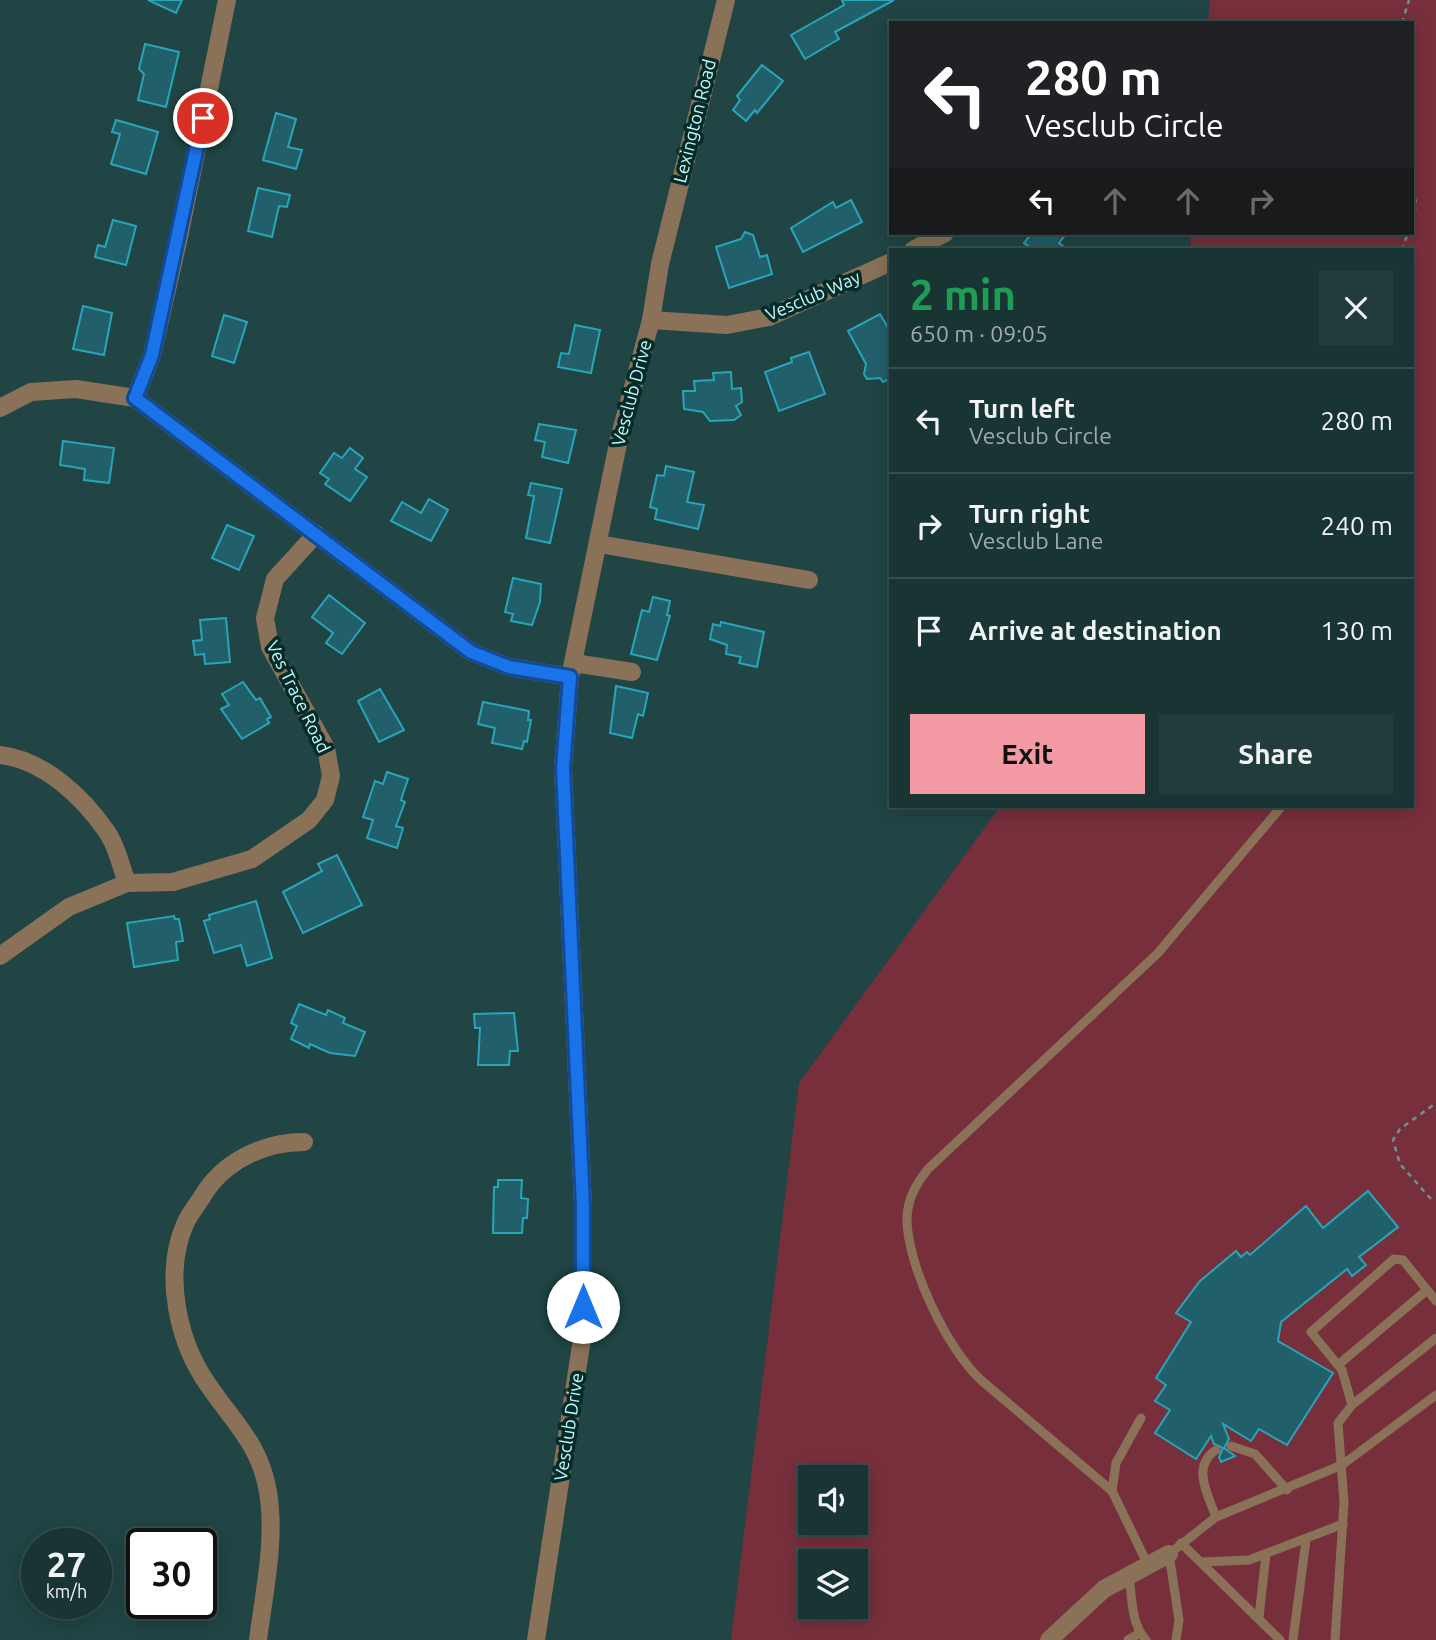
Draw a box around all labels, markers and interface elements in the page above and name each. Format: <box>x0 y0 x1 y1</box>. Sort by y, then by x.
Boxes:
icon: left <box>910 49 1001 140</box>
text: 280 m <box>1025 49 1162 104</box>
street label: Lexington Road <box>669 57 719 185</box>
pin <box>173 88 233 148</box>
icon: arrive <box>184 99 222 137</box>
text: Vesclub Circle <box>1025 107 1224 143</box>
icon: left <box>1023 182 1061 220</box>
icon: ahead <box>1096 182 1134 220</box>
icon: ahead <box>1169 182 1207 220</box>
icon: right <box>1242 182 1280 220</box>
street label: Vesclub Way <box>762 266 863 324</box>
text: 2 min <box>910 271 1016 318</box>
button: close <box>1319 271 1393 345</box>
text: 650 m · 09:05 <box>910 321 1048 346</box>
street label: Vesclub Drive <box>607 337 655 448</box>
text: Turn left <box>969 394 1075 423</box>
icon: left <box>910 402 948 440</box>
text: 280 m <box>1321 406 1393 435</box>
text: Vesclub Circle <box>969 423 1112 448</box>
text: Turn right <box>969 499 1090 528</box>
icon: right <box>910 507 948 545</box>
text: 240 m <box>1321 511 1393 540</box>
text: Vesclub Lane <box>969 528 1103 553</box>
icon: arrive <box>910 612 948 650</box>
text: Arrive at destination <box>969 616 1222 645</box>
text: 130 m <box>1321 616 1393 645</box>
street label: Ves Trace Road <box>263 637 335 756</box>
button: Exit <box>910 714 1145 794</box>
button: Share <box>1159 714 1393 794</box>
position arrow <box>546 1270 620 1344</box>
street label: Vesclub Drive <box>550 1371 586 1482</box>
map controls <box>798 1465 868 1619</box>
button: sound <box>798 1465 868 1535</box>
speed limit sign: 30 <box>126 1528 217 1619</box>
text: 27 <box>47 1544 86 1584</box>
button: layers <box>798 1549 868 1619</box>
text: km/h <box>46 1581 87 1601</box>

